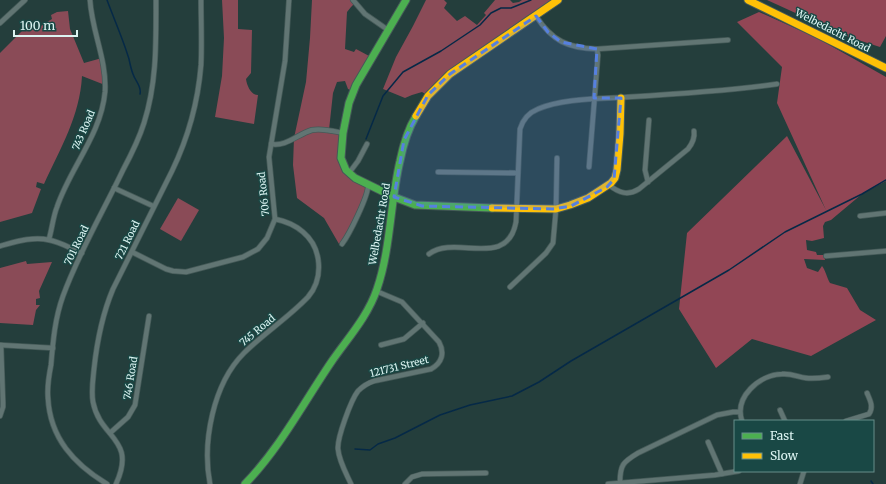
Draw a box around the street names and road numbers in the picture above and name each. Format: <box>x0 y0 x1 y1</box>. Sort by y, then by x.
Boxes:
street label: Welbedacht Road <box>792 5 873 55</box>
street label: 743 Road <box>69 108 98 152</box>
street label: 706 Road <box>255 171 272 217</box>
street label: Welbedacht Road <box>366 182 393 267</box>
street label: 721 Road <box>112 218 143 262</box>
street label: 701 Road <box>61 223 92 267</box>
street label: 745 Road <box>237 312 278 349</box>
street label: 121731 Street <box>368 353 430 380</box>
street label: 746 Road <box>121 356 140 401</box>

